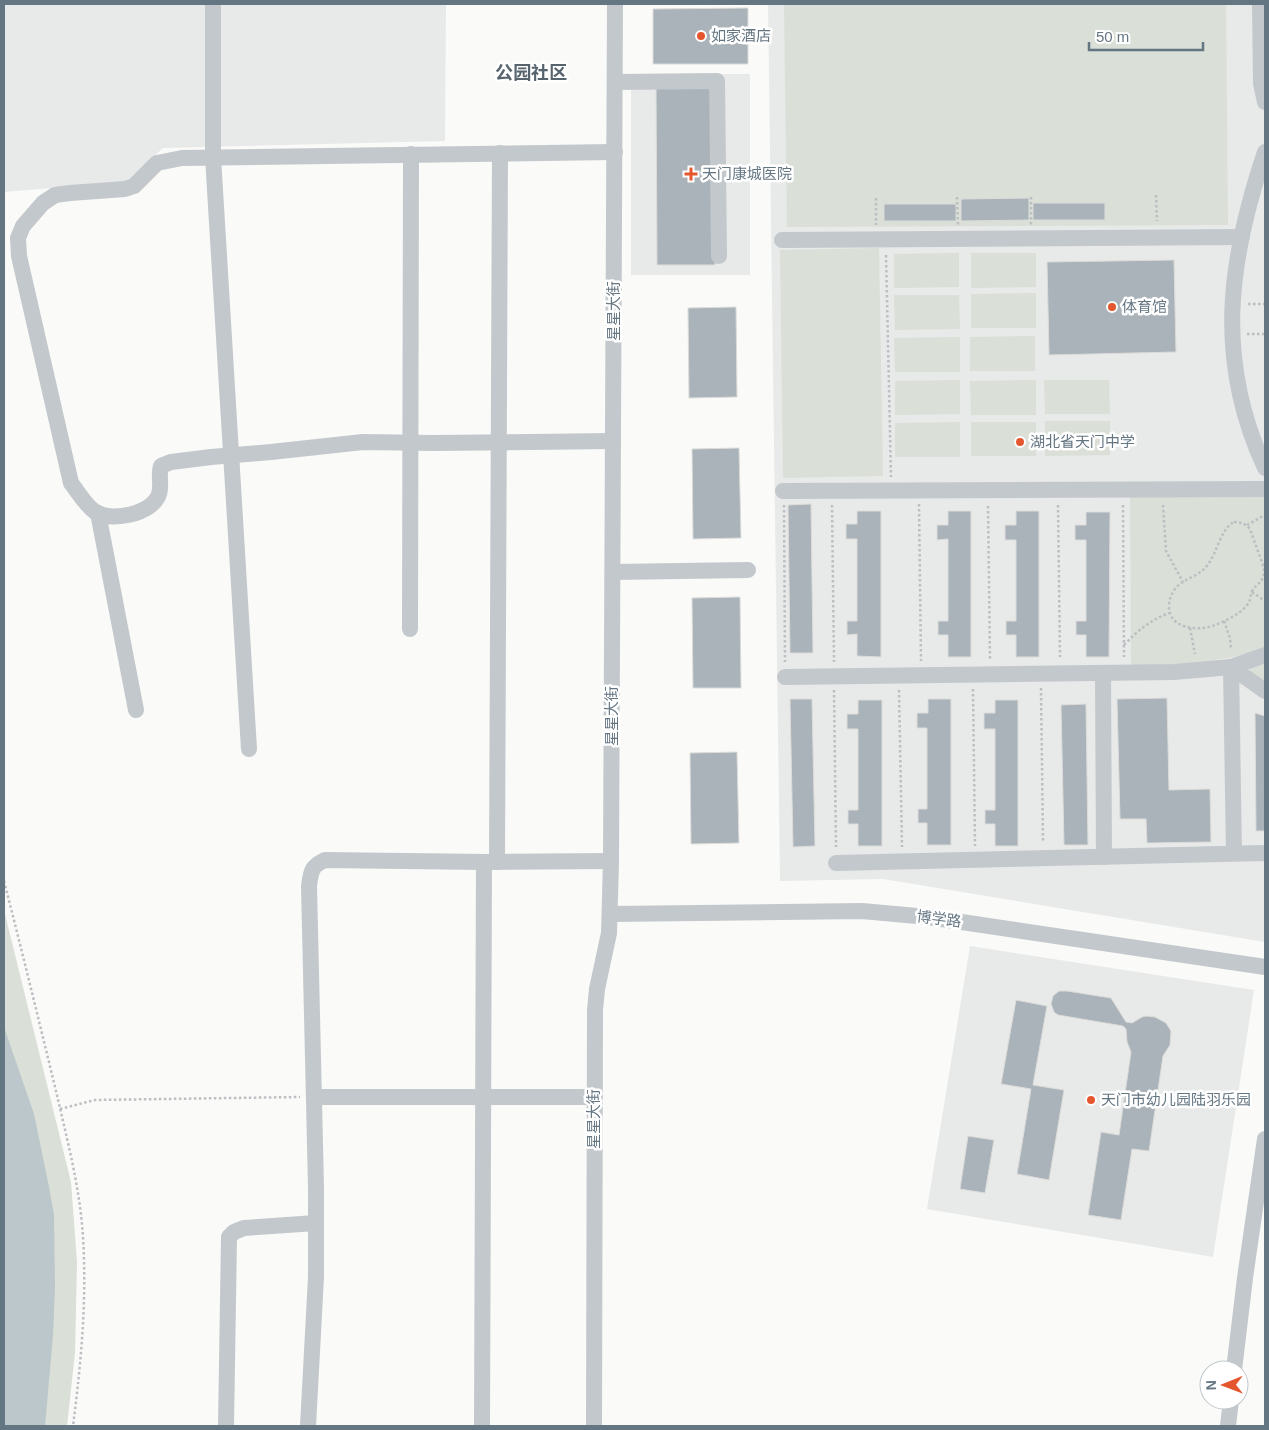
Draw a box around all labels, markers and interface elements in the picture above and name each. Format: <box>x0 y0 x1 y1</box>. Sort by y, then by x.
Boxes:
scale bar <box>1089 20 1203 52</box>
place label: 如家酒店 <box>711 27 771 44</box>
text: 50 m <box>1096 28 1129 45</box>
marker: 如家酒店 <box>695 30 707 42</box>
district label: 公园社区 <box>495 63 567 83</box>
place label: 天门康城医院 <box>702 165 792 182</box>
marker: 天门康城医院 <box>684 167 698 181</box>
street label: 星星大街 <box>605 281 622 341</box>
place label: 体育馆 <box>1122 298 1167 315</box>
marker: 体育馆 <box>1106 301 1118 313</box>
place label: 湖北省天门中学 <box>1030 433 1135 450</box>
marker: 湖北省天门中学 <box>1014 436 1026 448</box>
street label: 星星大街 <box>603 686 620 746</box>
street label: 博学路 <box>916 907 962 930</box>
street label: 星星大街 <box>585 1089 602 1149</box>
place label: 天门市幼儿园陆羽乐园 <box>1101 1091 1251 1108</box>
marker: 天门市幼儿园陆羽乐园 <box>1085 1094 1097 1106</box>
north arrow <box>1199 1360 1249 1410</box>
text: N <box>1203 1380 1219 1390</box>

